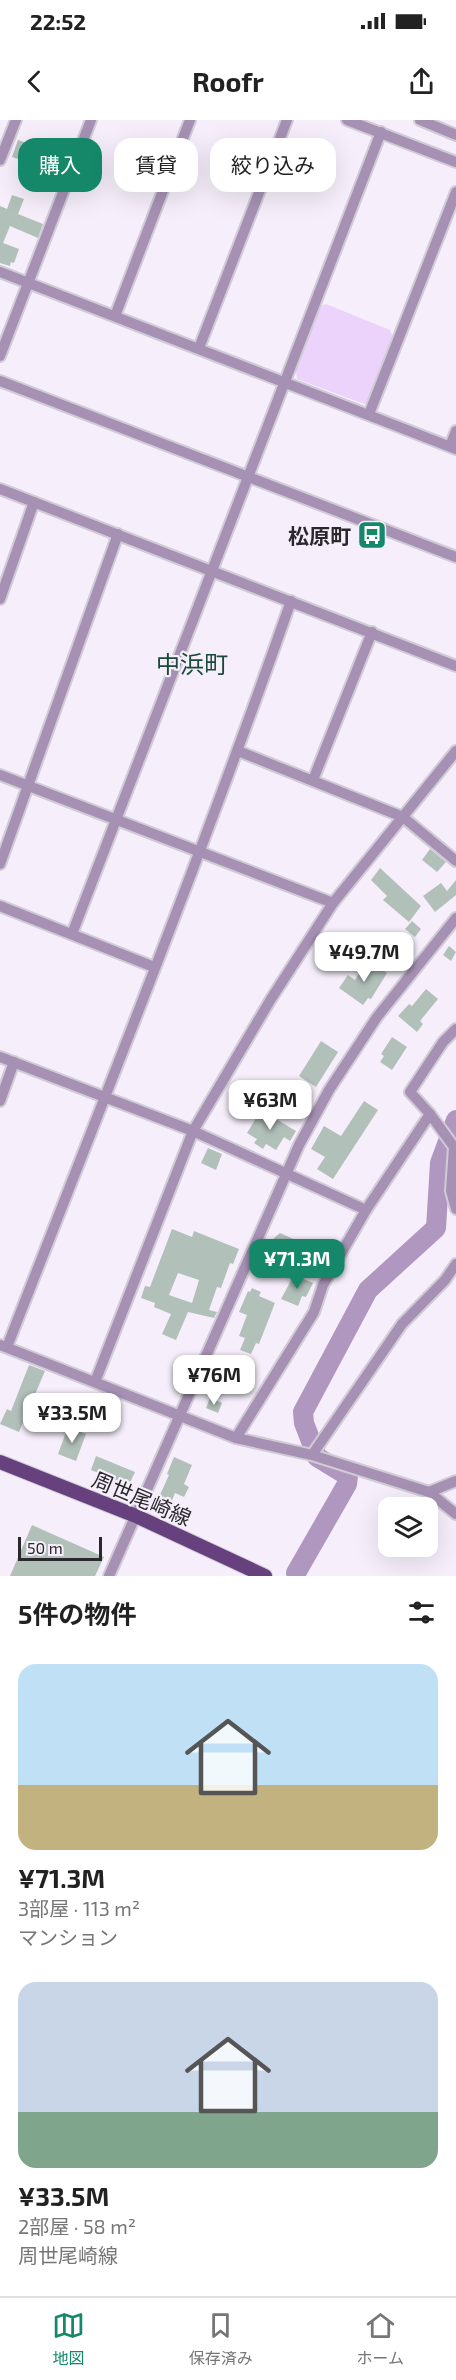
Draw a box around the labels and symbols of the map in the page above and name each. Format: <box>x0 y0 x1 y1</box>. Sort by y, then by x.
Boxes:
bus stop icon: 松原町 <box>356 519 388 551</box>
place label: 松原町 <box>288 523 351 548</box>
district label: 中浜町 <box>156 649 228 678</box>
pin: ¥49.7M <box>315 932 413 983</box>
pin: ¥63M <box>234 1080 306 1131</box>
pin: ¥71.3M <box>248 1239 346 1290</box>
pin: ¥76M <box>178 1355 250 1406</box>
pin: ¥33.5M <box>23 1393 121 1444</box>
street label: 周世尾崎線 <box>89 1466 195 1530</box>
scale bar <box>18 1534 102 1562</box>

